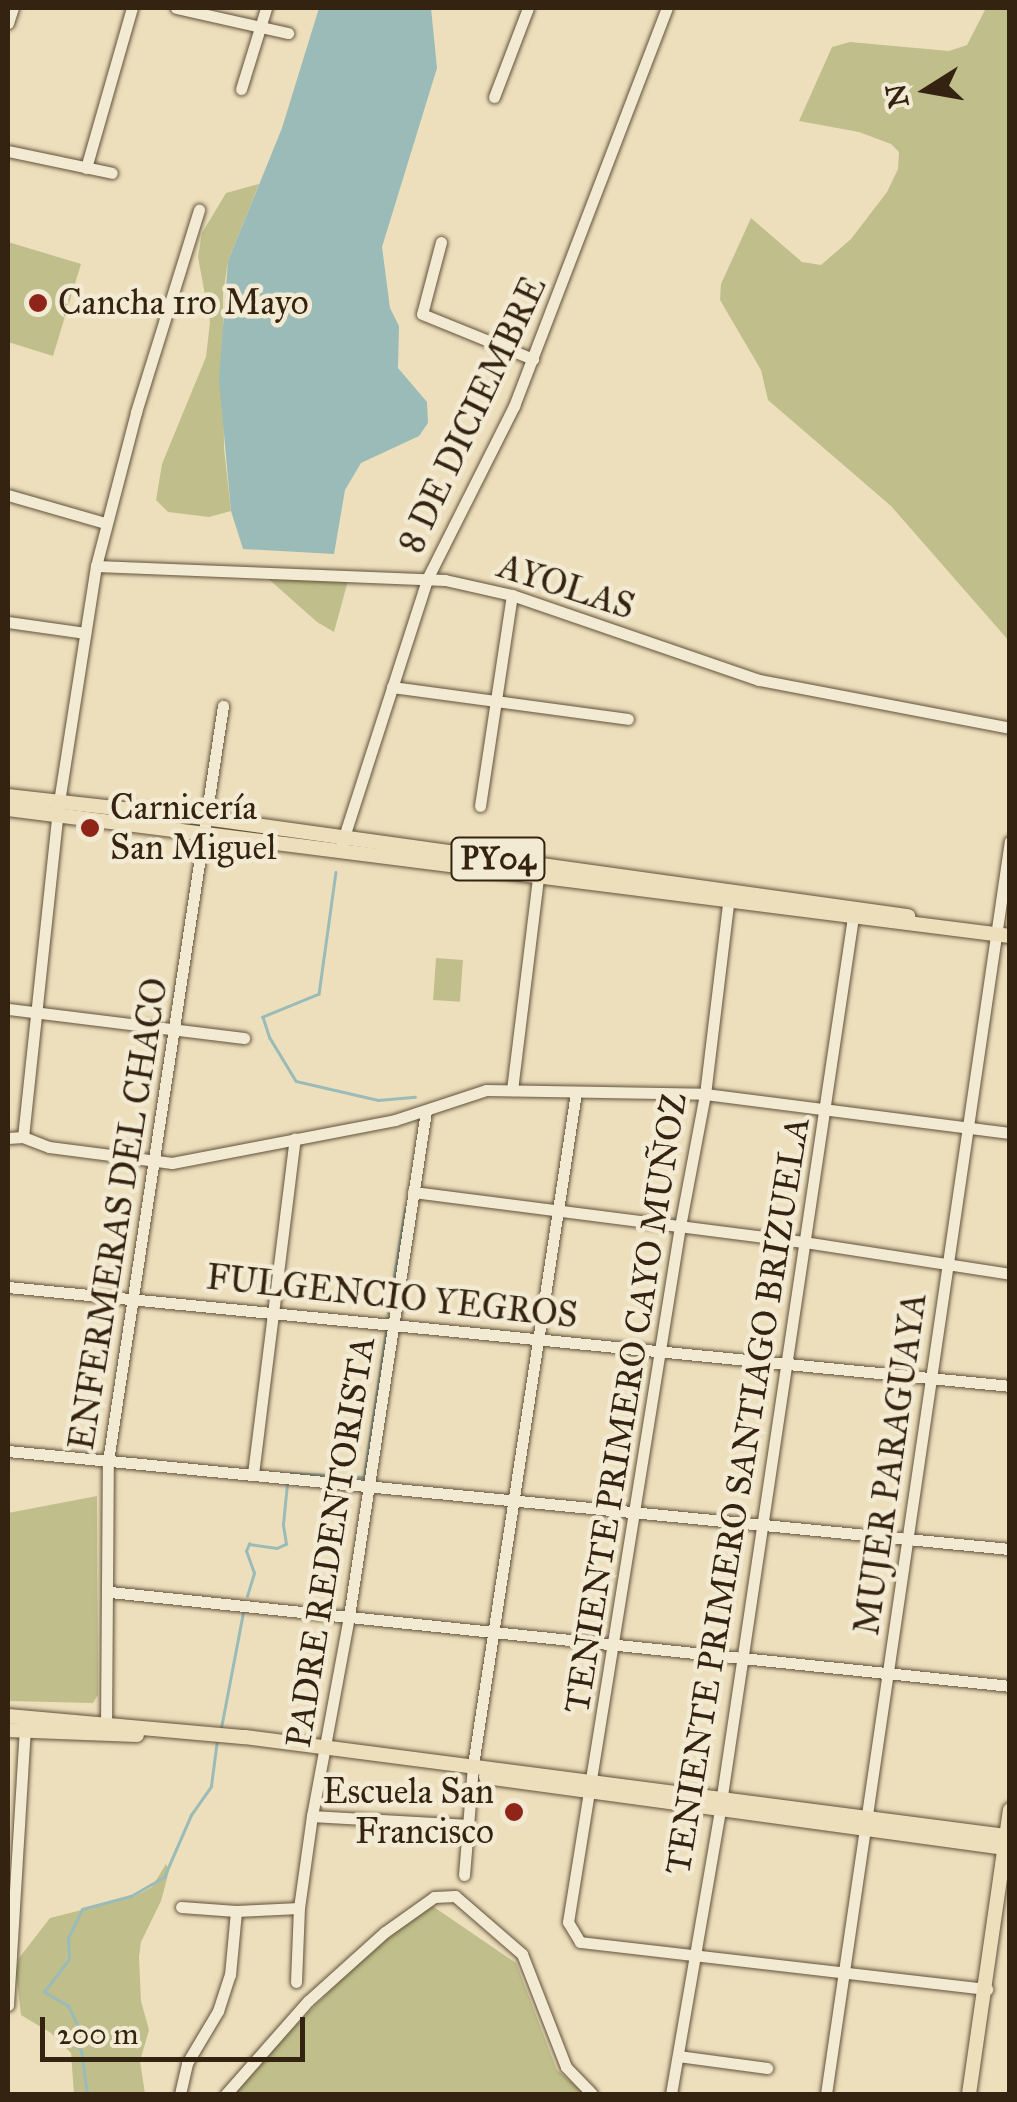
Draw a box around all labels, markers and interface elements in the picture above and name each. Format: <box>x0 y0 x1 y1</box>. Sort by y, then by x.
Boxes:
north arrow <box>877 40 977 140</box>
text: N <box>878 81 917 111</box>
street label: 8 DE DICIEMBRE <box>391 270 555 560</box>
place label: Cancha 1ro Mayo <box>58 282 309 324</box>
marker: Cancha 1ro Mayo <box>27 292 49 314</box>
street label: AYOLAS <box>493 545 639 629</box>
place label: Carnicería San Miguel <box>110 787 276 869</box>
marker: Carnicería San Miguel <box>79 817 101 839</box>
road number: PY04 <box>448 832 548 886</box>
street label: ENFERMERAS DEL CHACO <box>61 975 177 1453</box>
street label: TENIENTE PRIMERO CAYO MUÑOZ <box>556 1090 696 1716</box>
street label: TENIENTE PRIMERO SANTIAGO BRIZUELA <box>657 1114 819 1878</box>
street label: FULGENCIO YEGROS <box>204 1257 580 1337</box>
street label: MUJER PARAGUAYA <box>846 1290 936 1638</box>
street label: PADRE REDENTORISTA <box>278 1333 384 1751</box>
place label: Escuela San Francisco <box>323 1771 494 1853</box>
marker: Escuela San Francisco <box>503 1801 525 1823</box>
scale bar <box>45 1997 310 2059</box>
text: 200 m <box>57 2016 138 2052</box>

